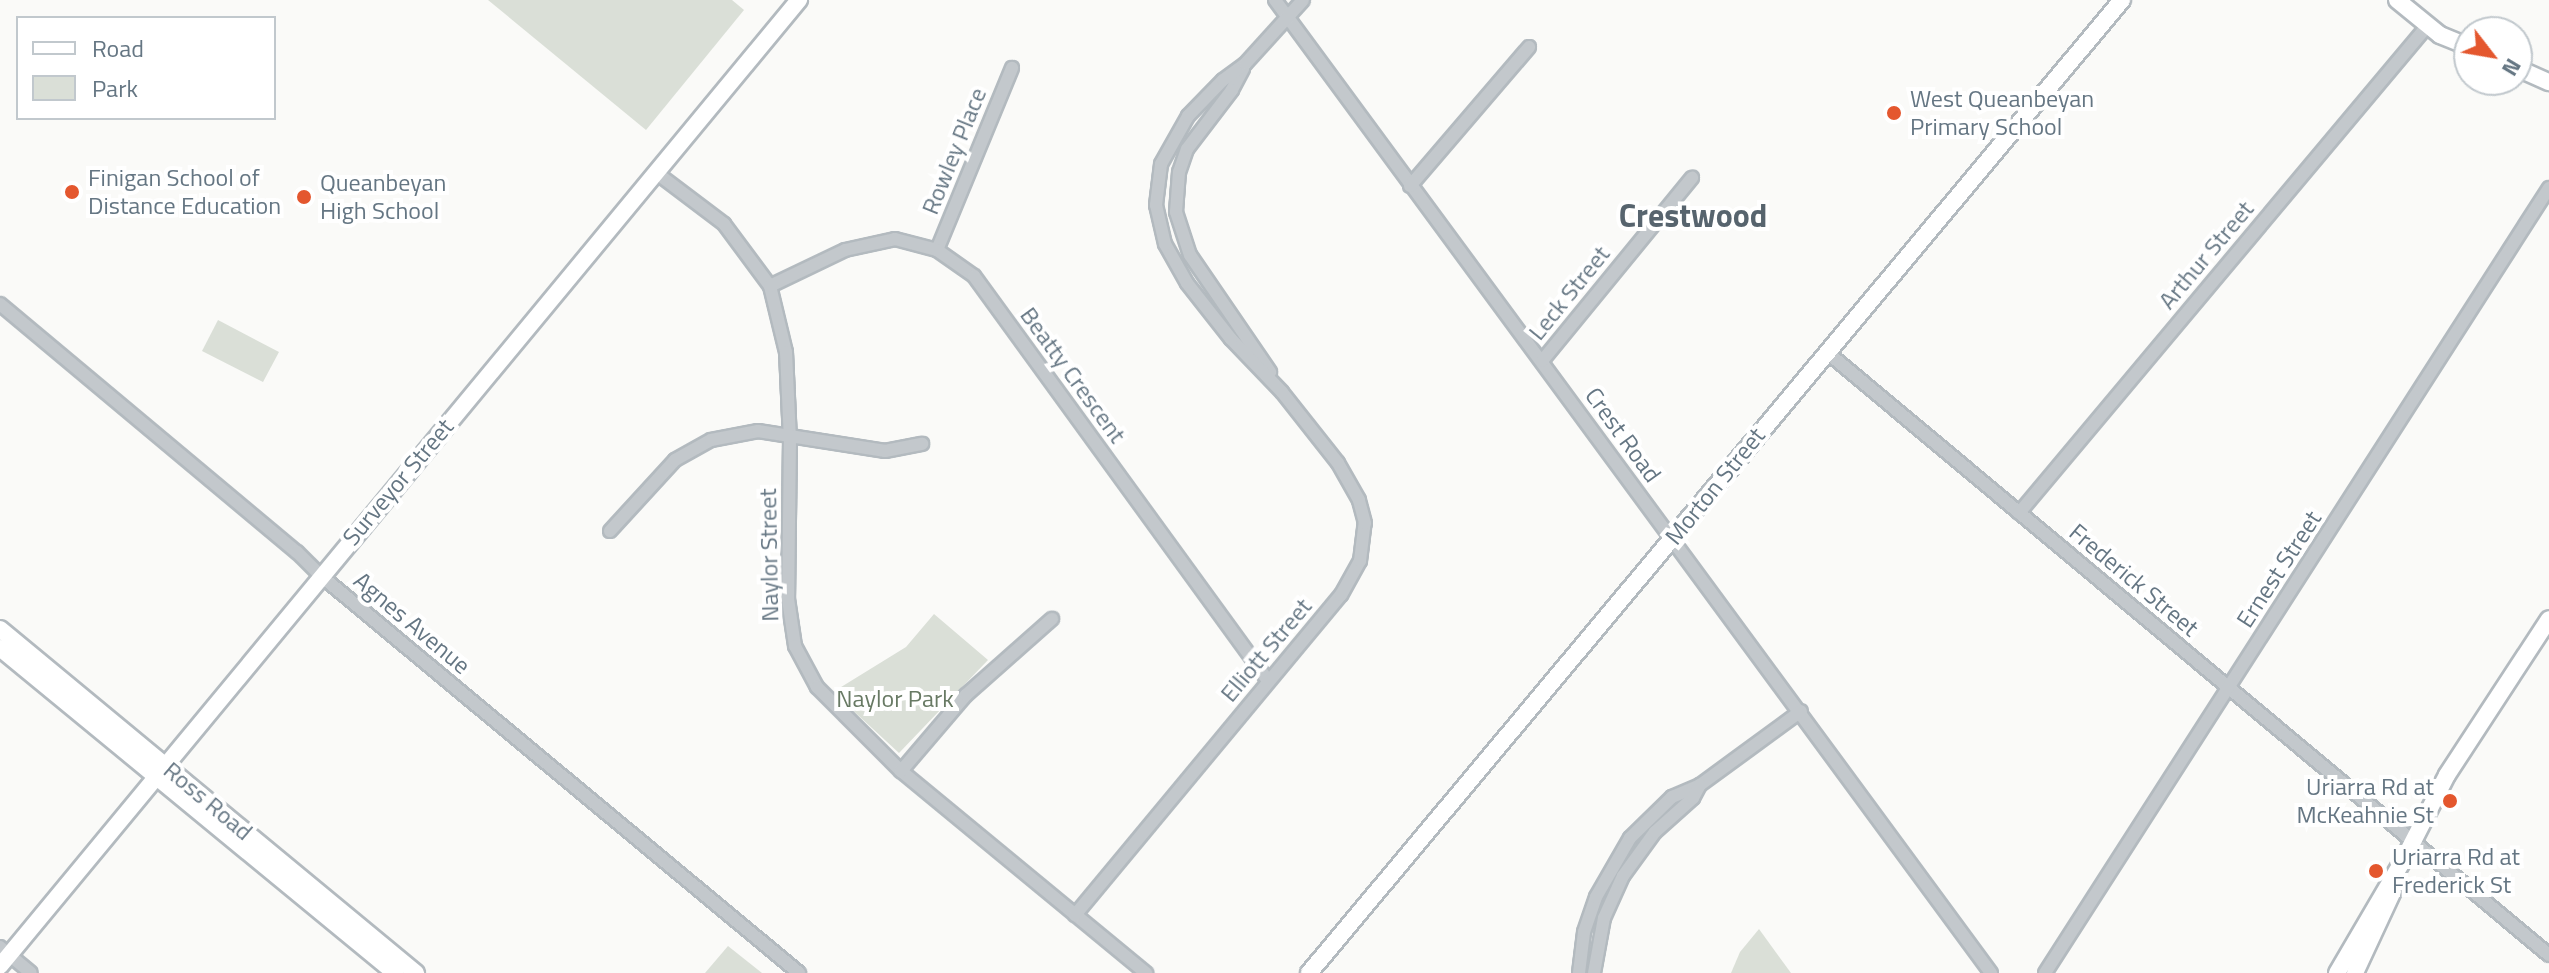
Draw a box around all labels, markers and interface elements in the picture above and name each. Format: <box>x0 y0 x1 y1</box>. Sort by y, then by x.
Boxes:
legend <box>16 16 276 120</box>
north arrow <box>2453 16 2533 96</box>
text: Road <box>92 30 144 66</box>
text: N <box>2493 52 2530 83</box>
text: Park <box>92 70 138 106</box>
street label: Rowley Place <box>916 83 992 219</box>
place label: West Queanbeyan Primary School <box>1910 85 2094 141</box>
marker: West Queanbeyan Primary School <box>1885 104 1903 122</box>
place label: Finigan School of Distance Education <box>88 164 281 220</box>
place label: Queanbeyan High School <box>320 169 446 225</box>
marker: Finigan School of Distance Education <box>63 183 81 201</box>
marker: Queanbeyan High School <box>295 188 313 206</box>
street label: Arthur Street <box>2153 195 2259 315</box>
district label: Crestwood <box>1619 196 1767 234</box>
street label: Leck Street <box>1522 240 1616 346</box>
street label: Beatty Crescent <box>1014 302 1132 448</box>
street label: Crest Road <box>1579 382 1667 488</box>
street label: Surveyor Street <box>337 413 459 551</box>
street label: Morton Street <box>1659 422 1771 550</box>
street label: Naylor Street <box>753 488 785 622</box>
street label: Ernest Street <box>2231 505 2327 633</box>
street label: Frederick Street <box>2064 518 2204 642</box>
street label: Agnes Avenue <box>348 566 476 680</box>
street label: Elliott Street <box>1214 592 1318 708</box>
park label: Naylor Park <box>836 685 954 713</box>
street label: Ross Road <box>158 756 258 846</box>
place label: Uriarra Rd at McKeahnie St <box>2296 773 2434 829</box>
marker: Uriarra Rd at McKeahnie St <box>2441 792 2459 810</box>
place label: Uriarra Rd at Frederick St <box>2392 843 2520 899</box>
marker: Uriarra Rd at Frederick St <box>2367 862 2385 880</box>

